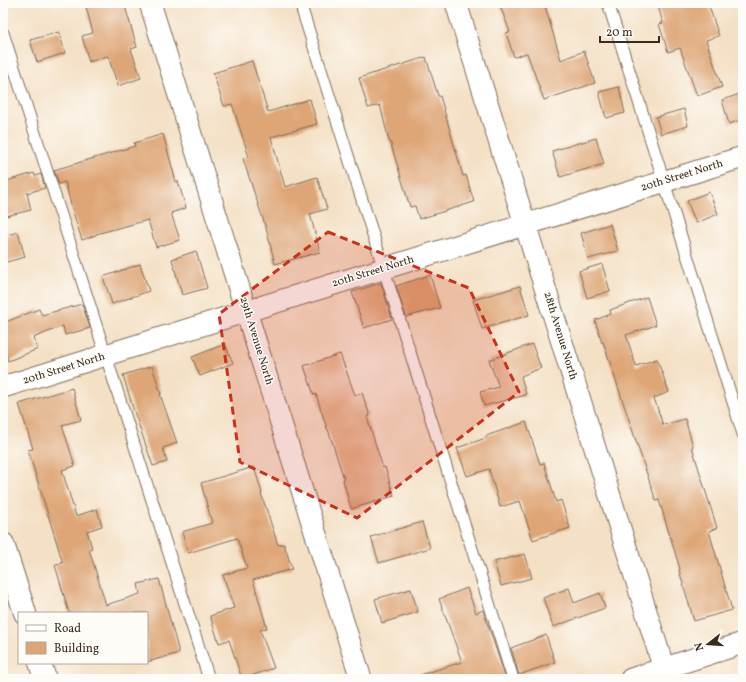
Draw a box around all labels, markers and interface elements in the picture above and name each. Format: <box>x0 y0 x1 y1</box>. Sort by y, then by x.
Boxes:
scale bar <box>600 18 659 44</box>
text: 20 m <box>606 25 633 41</box>
street label: 20th Street North <box>639 156 725 196</box>
street label: 20th Street North <box>330 252 416 292</box>
street label: 28th Avenue North <box>539 290 581 382</box>
street label: 29th Avenue North <box>235 295 277 387</box>
street label: 20th Street North <box>21 349 107 389</box>
legend <box>18 612 148 664</box>
text: Road <box>54 621 81 637</box>
north arrow <box>688 624 728 664</box>
text: N <box>692 640 708 653</box>
text: Building <box>54 641 99 657</box>

